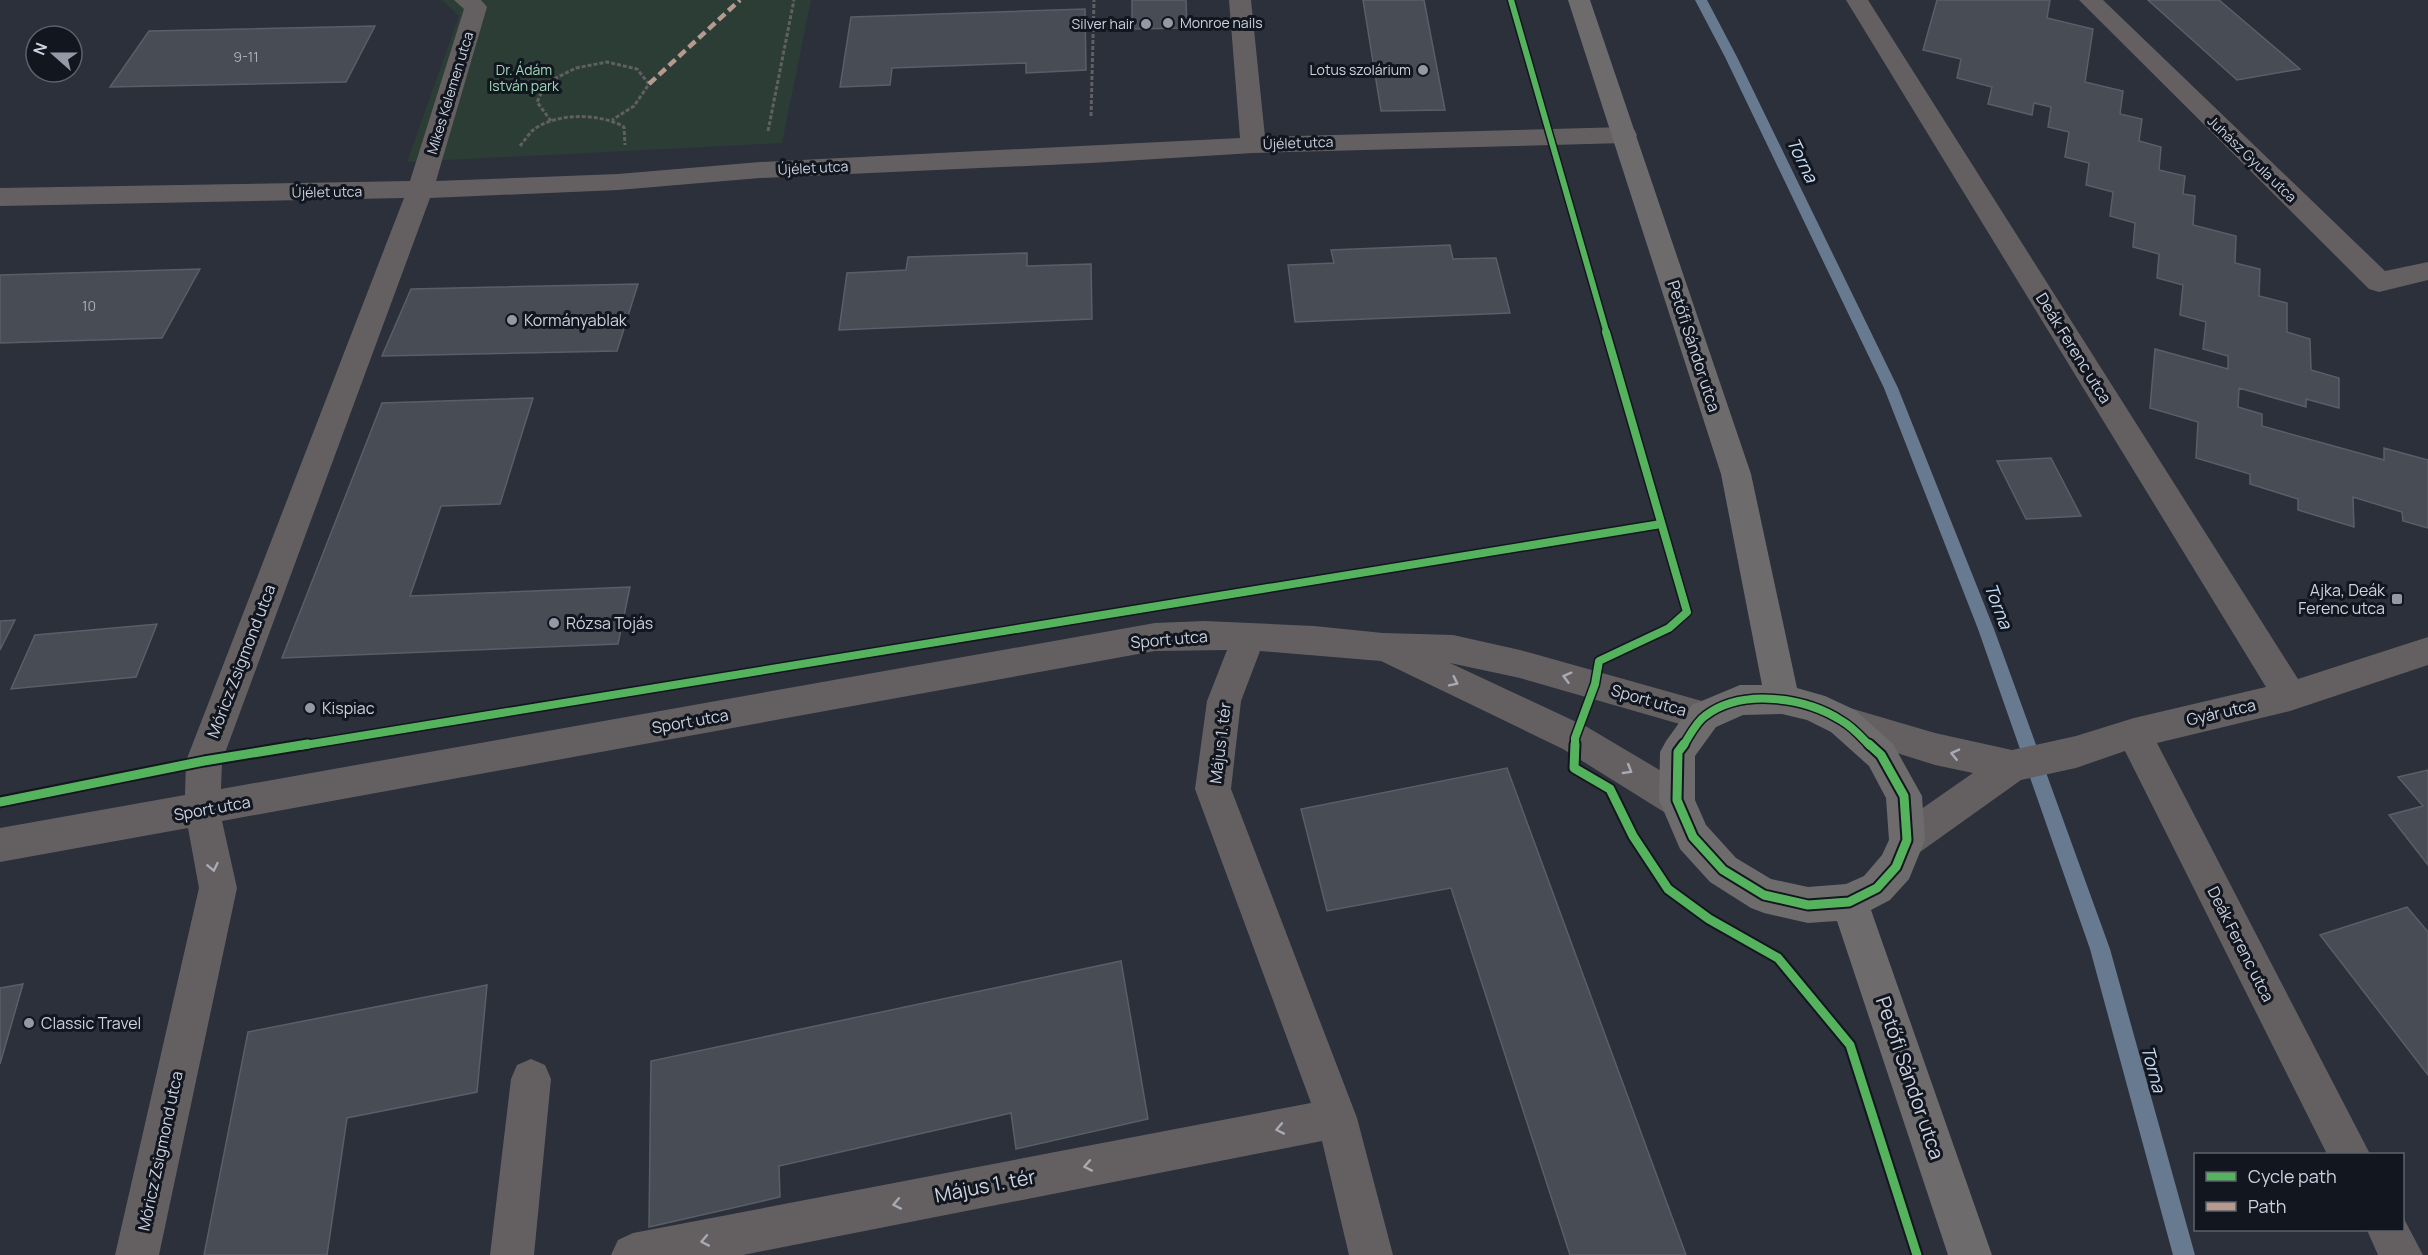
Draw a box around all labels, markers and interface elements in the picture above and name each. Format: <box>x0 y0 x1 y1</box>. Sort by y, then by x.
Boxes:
place label: Monroe nails <box>1180 13 1263 32</box>
place label: Silver hair <box>1072 14 1134 33</box>
marker: Monroe nails <box>1161 16 1175 30</box>
marker: Silver hair <box>1139 17 1153 31</box>
north arrow <box>24 24 84 84</box>
street label: Mikes Kelemen utca <box>422 29 477 157</box>
text: N <box>28 39 52 58</box>
house number: 9-11 <box>233 47 259 66</box>
park label: Dr. Ádám István park <box>489 60 560 95</box>
place label: Lotus szolárium <box>1309 60 1411 79</box>
marker: Lotus szolárium <box>1416 63 1430 77</box>
street label: Juhász Gyula utca <box>2204 111 2301 206</box>
street label: Újélet utca <box>1262 132 1334 153</box>
water label: Torna <box>1782 133 1824 187</box>
street label: Újélet utca <box>777 156 849 179</box>
street label: Újélet utca <box>292 181 362 202</box>
street label: Petőfi Sándor utca <box>1662 278 1726 414</box>
street label: Deák Ferenc utca <box>2031 288 2117 408</box>
house number: 10 <box>82 296 96 315</box>
place label: Kormányablak <box>524 309 628 331</box>
marker: Kormányablak <box>505 313 519 327</box>
water label: Torna <box>1979 579 2019 633</box>
place label: Ajka, Deák Ferenc utca <box>2298 579 2386 619</box>
street label: Móricz Zsigmond utca <box>202 581 280 741</box>
marker: Ajka, Deák Ferenc utca <box>2390 592 2404 606</box>
place label: Rózsa Tojás <box>566 612 653 634</box>
marker: Rózsa Tojás <box>547 616 561 630</box>
street label: Sport utca <box>1129 625 1209 653</box>
one-way arrow <box>1562 672 1573 684</box>
one-way arrow <box>1448 675 1459 686</box>
street label: Sport utca <box>1609 679 1689 721</box>
street label: Gyár utca <box>2184 693 2258 731</box>
place label: Kispiac <box>322 697 375 719</box>
marker: Kispiac <box>303 701 317 715</box>
street label: Május 1. tér <box>1204 701 1236 785</box>
street label: Sport utca <box>650 703 730 739</box>
one-way arrow <box>1950 748 1960 761</box>
one-way arrow <box>1622 763 1632 775</box>
street label: Sport utca <box>172 790 252 826</box>
one-way arrow <box>206 862 219 872</box>
street label: Deák Ferenc utca <box>2202 883 2280 1005</box>
street label: Petőfi Sándor utca <box>1870 993 1951 1163</box>
place label: Classic Travel <box>41 1012 141 1034</box>
marker: Classic Travel <box>22 1016 36 1030</box>
water label: Torna <box>2136 1043 2172 1096</box>
street label: Móricz Zsigmond utca <box>132 1069 188 1233</box>
one-way arrow <box>1275 1122 1285 1135</box>
legend <box>2194 1153 2404 1231</box>
one-way arrow <box>1083 1159 1093 1172</box>
street label: Május 1. tér <box>932 1162 1038 1209</box>
text: Cycle path <box>2248 1164 2337 1188</box>
text: Path <box>2248 1194 2286 1218</box>
one-way arrow <box>892 1197 902 1210</box>
one-way arrow <box>701 1234 711 1247</box>

